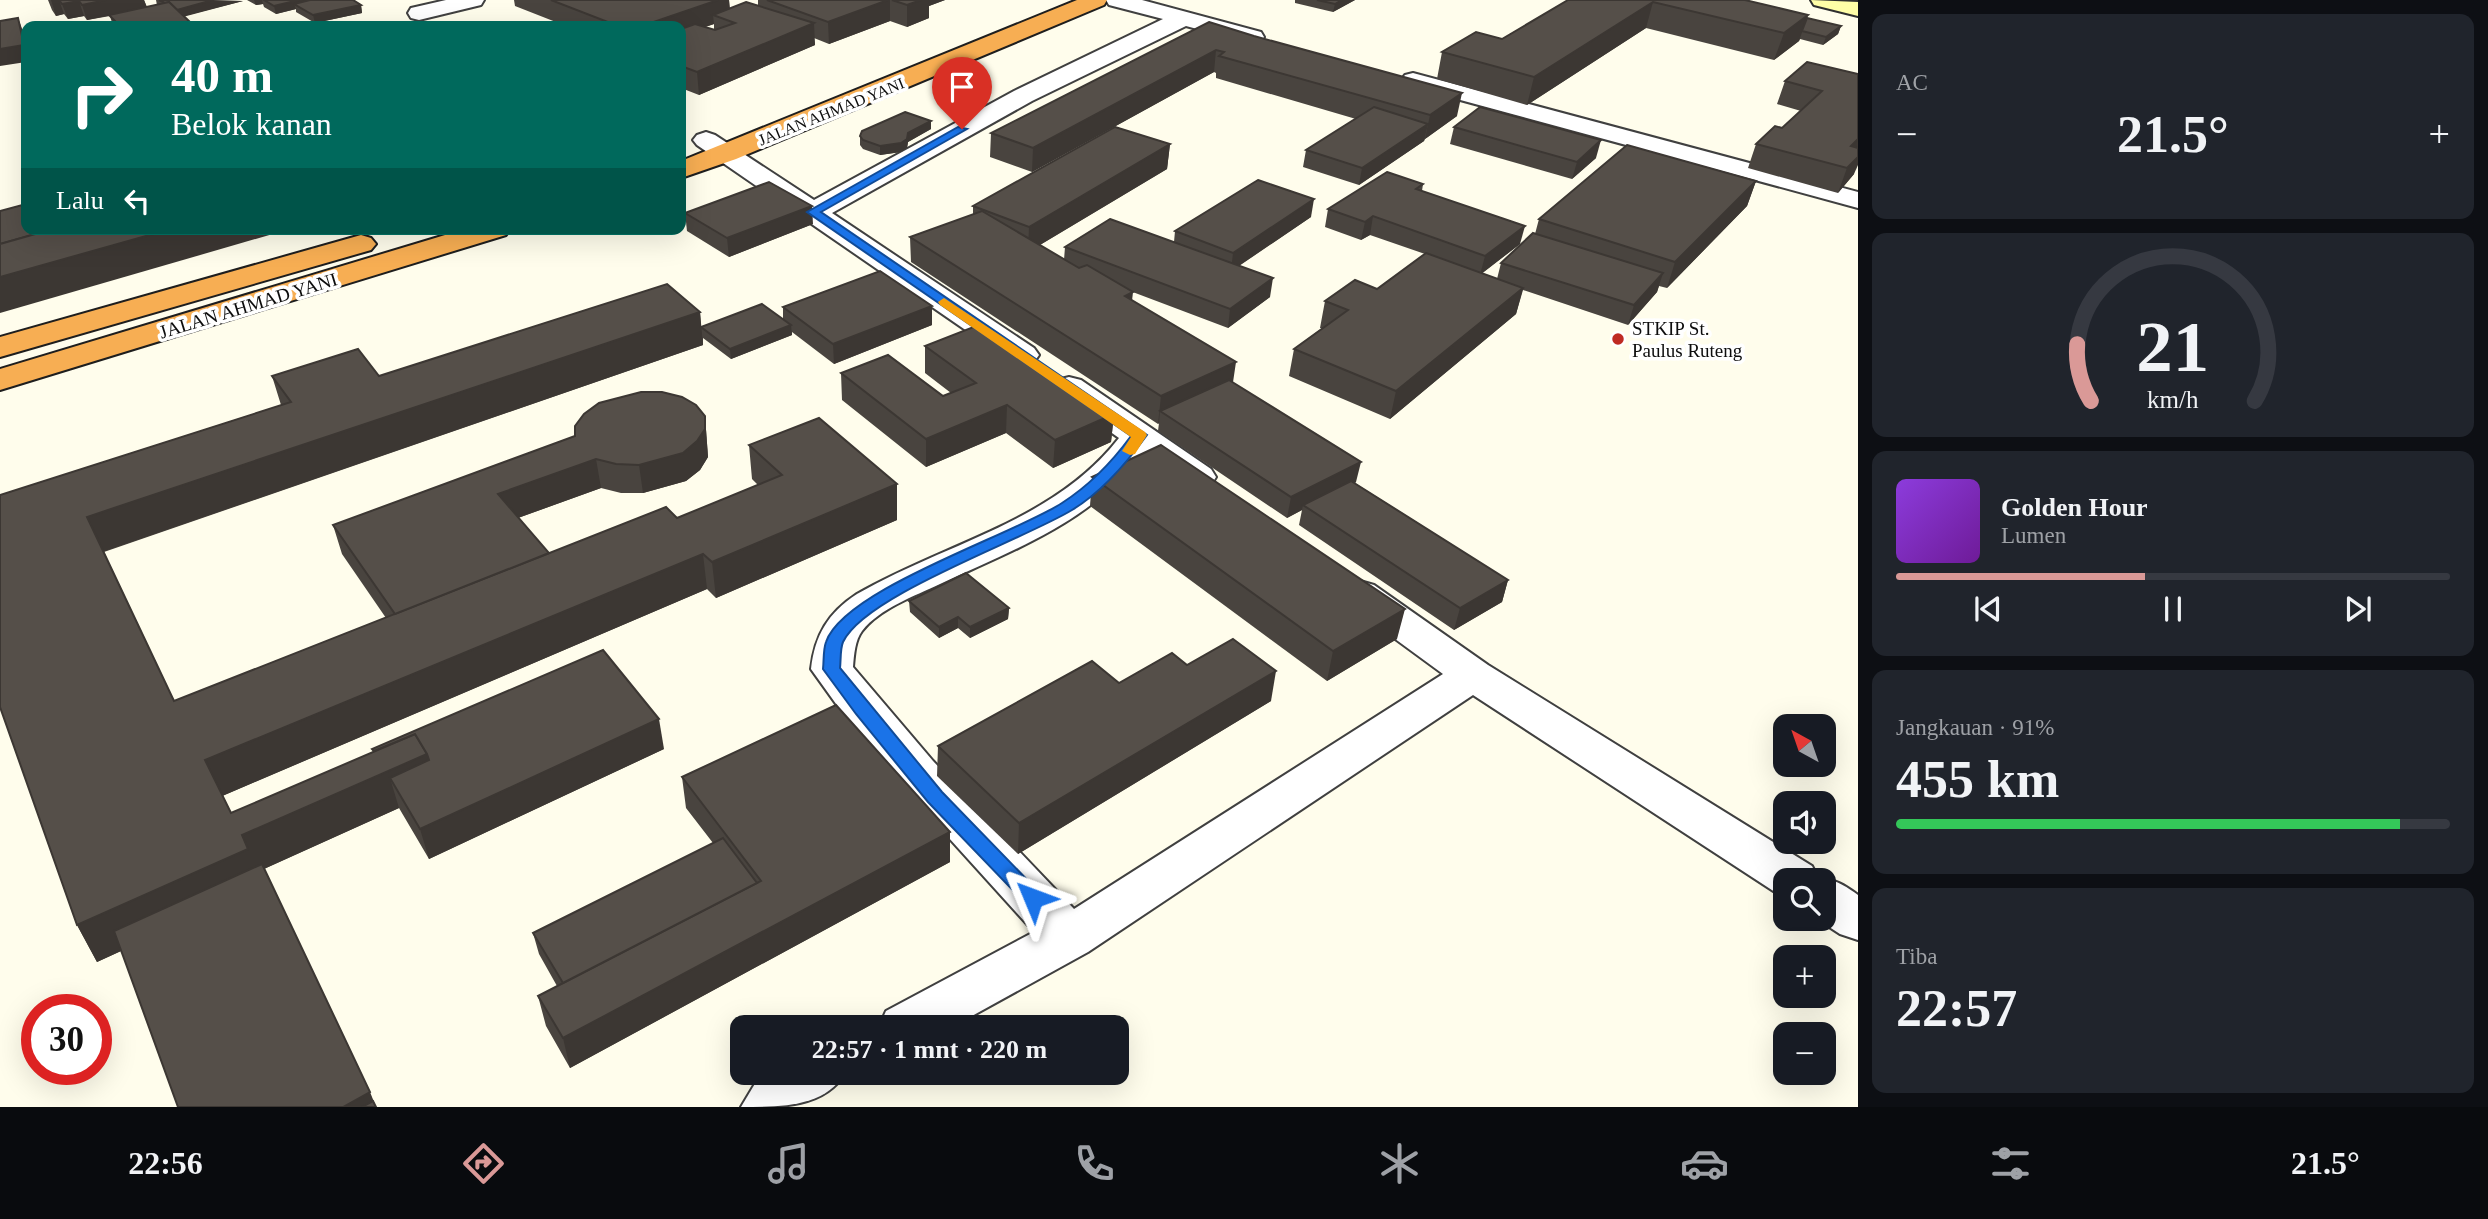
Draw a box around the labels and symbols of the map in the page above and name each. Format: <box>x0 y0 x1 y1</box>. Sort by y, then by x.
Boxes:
pin <box>932 57 992 129</box>
street label: JALAN AHMAD YANI <box>756 74 907 149</box>
street label: JALAN AHMAD YANI <box>157 268 340 343</box>
place label: STKIP St. Paulus Ruteng <box>1632 318 1743 361</box>
marker: STKIP St. Paulus Ruteng <box>1610 331 1626 347</box>
north arrow <box>1773 714 1836 777</box>
position arrow <box>996 861 1070 935</box>
speed limit sign: 30 <box>21 994 112 1085</box>

